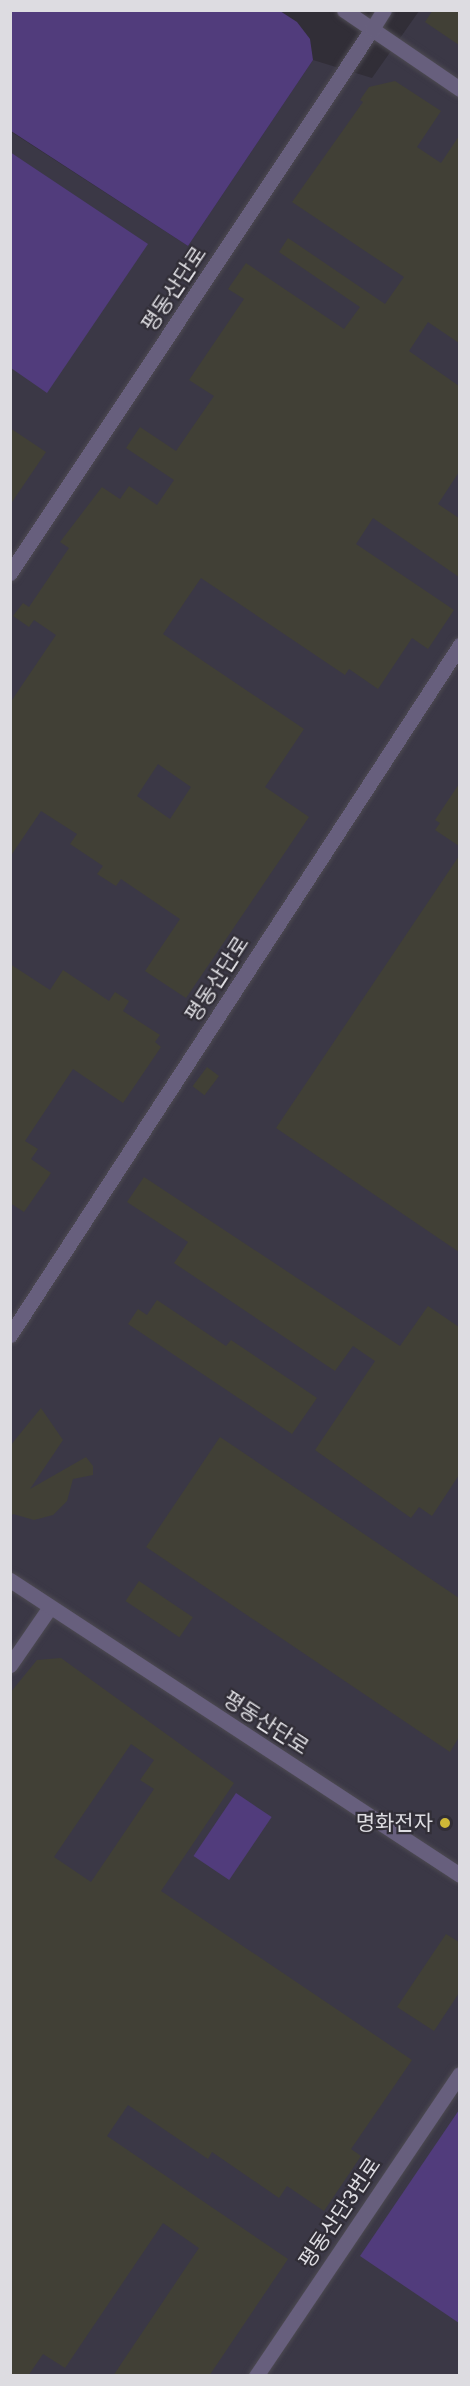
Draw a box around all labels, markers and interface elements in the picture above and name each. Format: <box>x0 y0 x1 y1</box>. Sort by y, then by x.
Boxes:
street label: 평동산단로 <box>137 242 211 336</box>
street label: 평동산단로 <box>180 932 254 1026</box>
street label: 평동산단로 <box>219 1686 313 1760</box>
place label: 명화전자 <box>356 1810 433 1836</box>
marker: 명화전자 <box>438 1816 452 1830</box>
street label: 평동산단3번로 <box>294 2153 386 2273</box>

